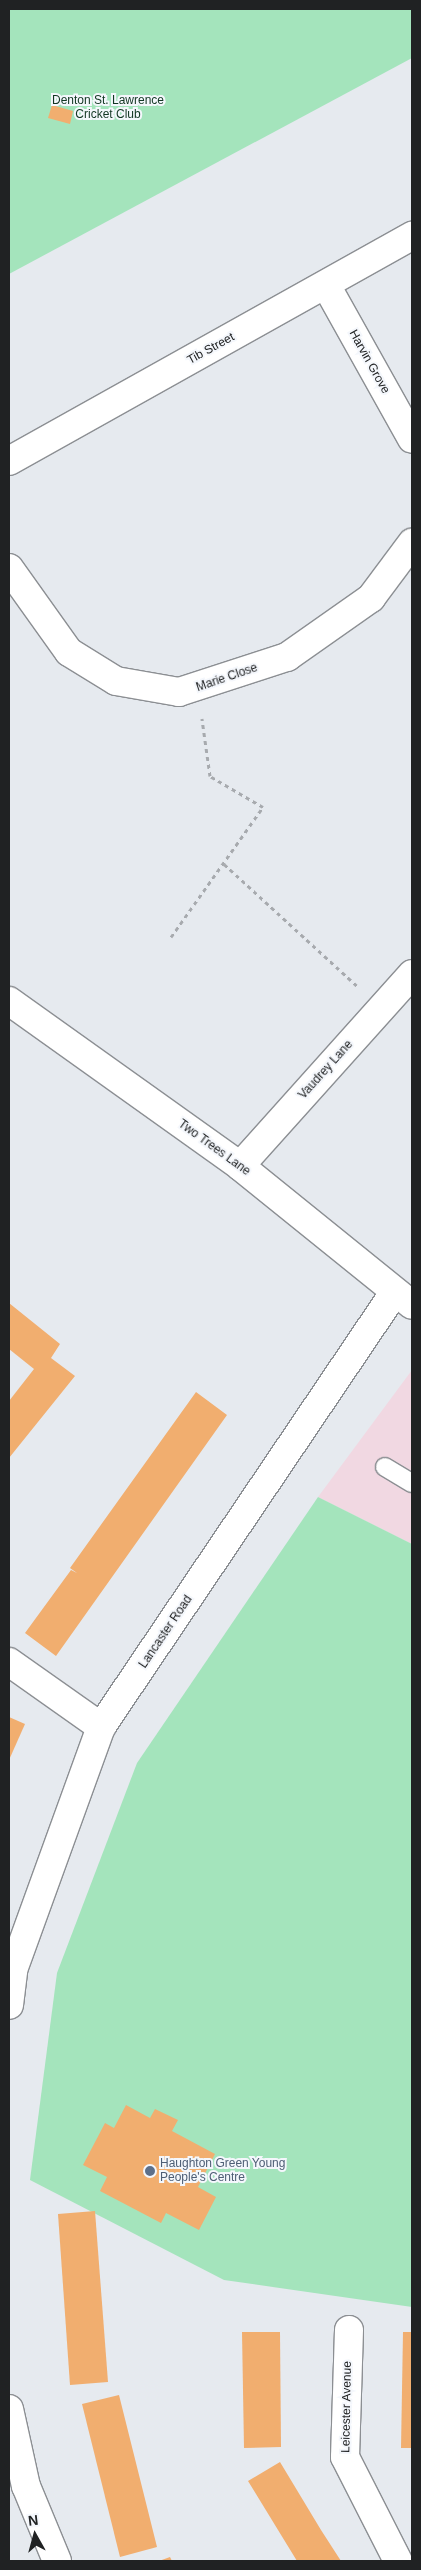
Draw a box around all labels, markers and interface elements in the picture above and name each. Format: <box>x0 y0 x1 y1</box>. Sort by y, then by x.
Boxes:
park label: Denton St. Lawrence Cricket Club <box>52 94 164 122</box>
street label: Harvin Grove <box>346 328 392 396</box>
street label: Tib Street <box>185 330 237 368</box>
street label: Marie Close <box>194 661 260 695</box>
street label: Vaudrey Lane <box>296 1038 356 1102</box>
street label: Two Trees Lane <box>175 1117 253 1179</box>
street label: Lancaster Road <box>136 1593 196 1671</box>
place label: Haughton Green Young People's Centre <box>160 2157 286 2185</box>
marker: Haughton Green Young People's Centre <box>144 2165 156 2177</box>
street label: Leicester Avenue <box>339 2361 355 2453</box>
north arrow <box>10 2510 60 2560</box>
text: N <box>27 2512 39 2529</box>

